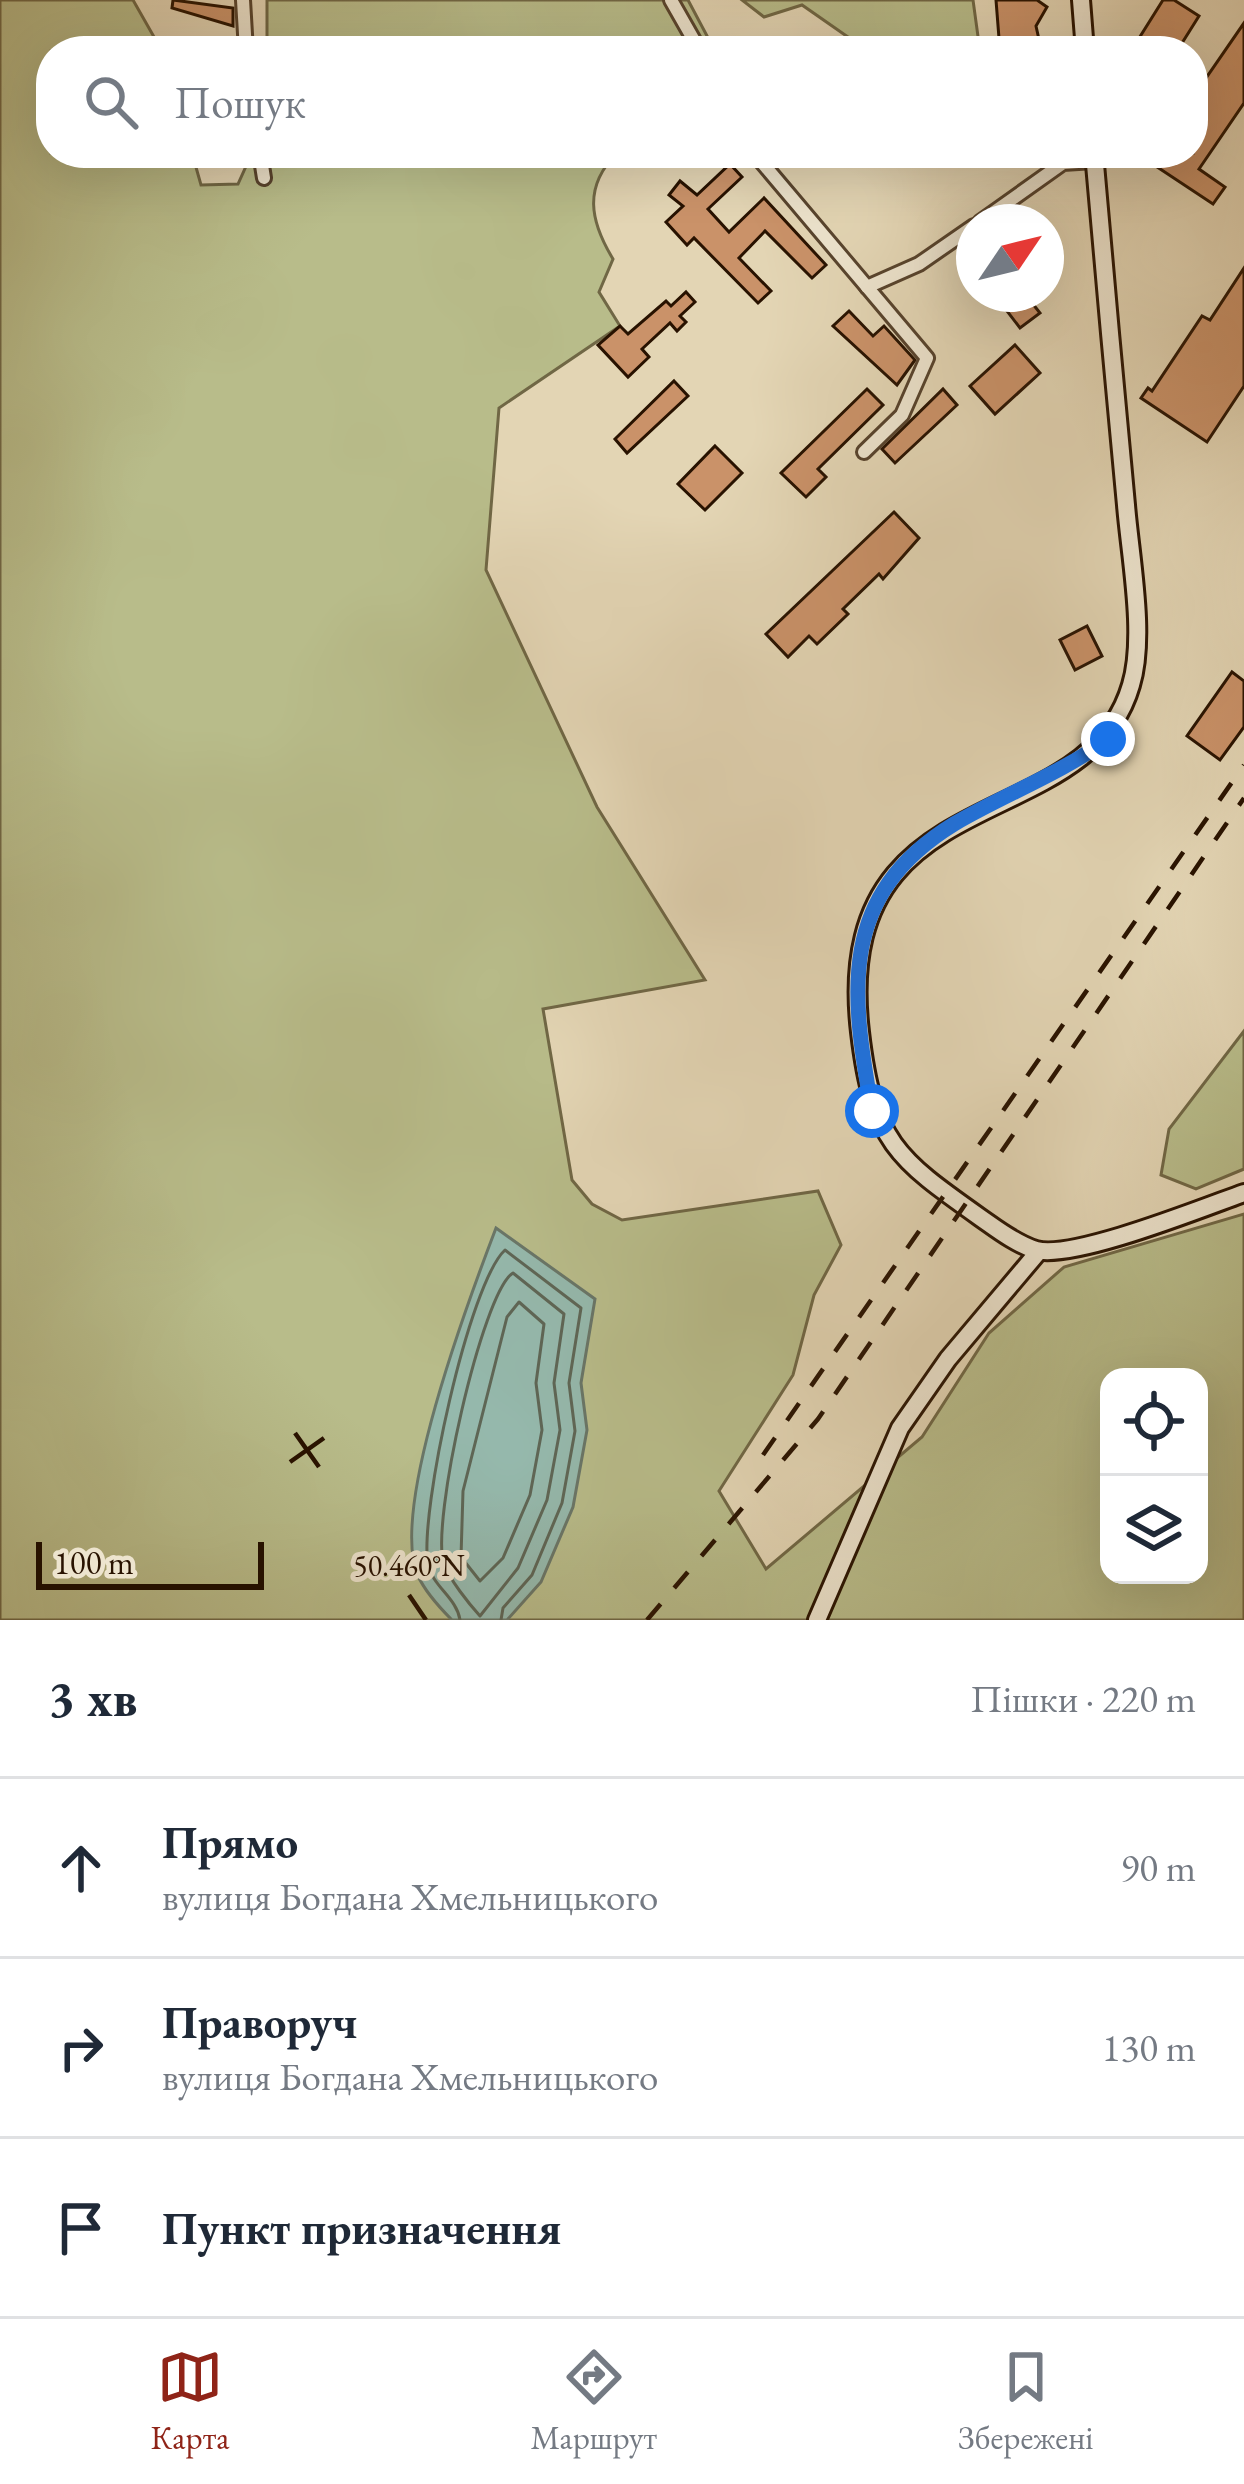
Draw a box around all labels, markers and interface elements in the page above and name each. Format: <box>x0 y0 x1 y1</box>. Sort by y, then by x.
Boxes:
search box <box>36 36 1208 168</box>
icon: search <box>78 69 144 135</box>
text: Пошук <box>174 73 306 131</box>
north arrow <box>956 204 1064 312</box>
route end <box>1081 712 1135 766</box>
route start <box>845 1084 899 1138</box>
map controls <box>1100 1368 1208 1584</box>
button: locate <box>1100 1368 1208 1476</box>
button: layers <box>1100 1476 1208 1584</box>
scale bar <box>36 1536 264 1589</box>
text: 100 m <box>54 1541 134 1584</box>
text: 50.460°N <box>353 1546 465 1585</box>
text: 3 хв <box>48 1665 137 1731</box>
text: Пішки · 220 m <box>970 1673 1196 1724</box>
text: Прямо <box>162 1813 298 1871</box>
icon: ahead <box>48 1835 114 1901</box>
text: 90 m <box>1120 1842 1196 1893</box>
text: вулиця Богдана Хмельницького <box>162 1871 658 1922</box>
text: Праворуч <box>162 1993 357 2051</box>
icon: right <box>48 2015 114 2081</box>
text: 130 m <box>1102 2022 1196 2073</box>
text: вулиця Богдана Хмельницького <box>162 2051 658 2102</box>
icon: arrive <box>48 2195 114 2261</box>
text: Пункт призначення <box>162 2199 561 2257</box>
tab: Карта <box>151 2344 229 2459</box>
tab: Маршрут <box>530 2344 657 2459</box>
tab: Збережені <box>958 2344 1093 2459</box>

